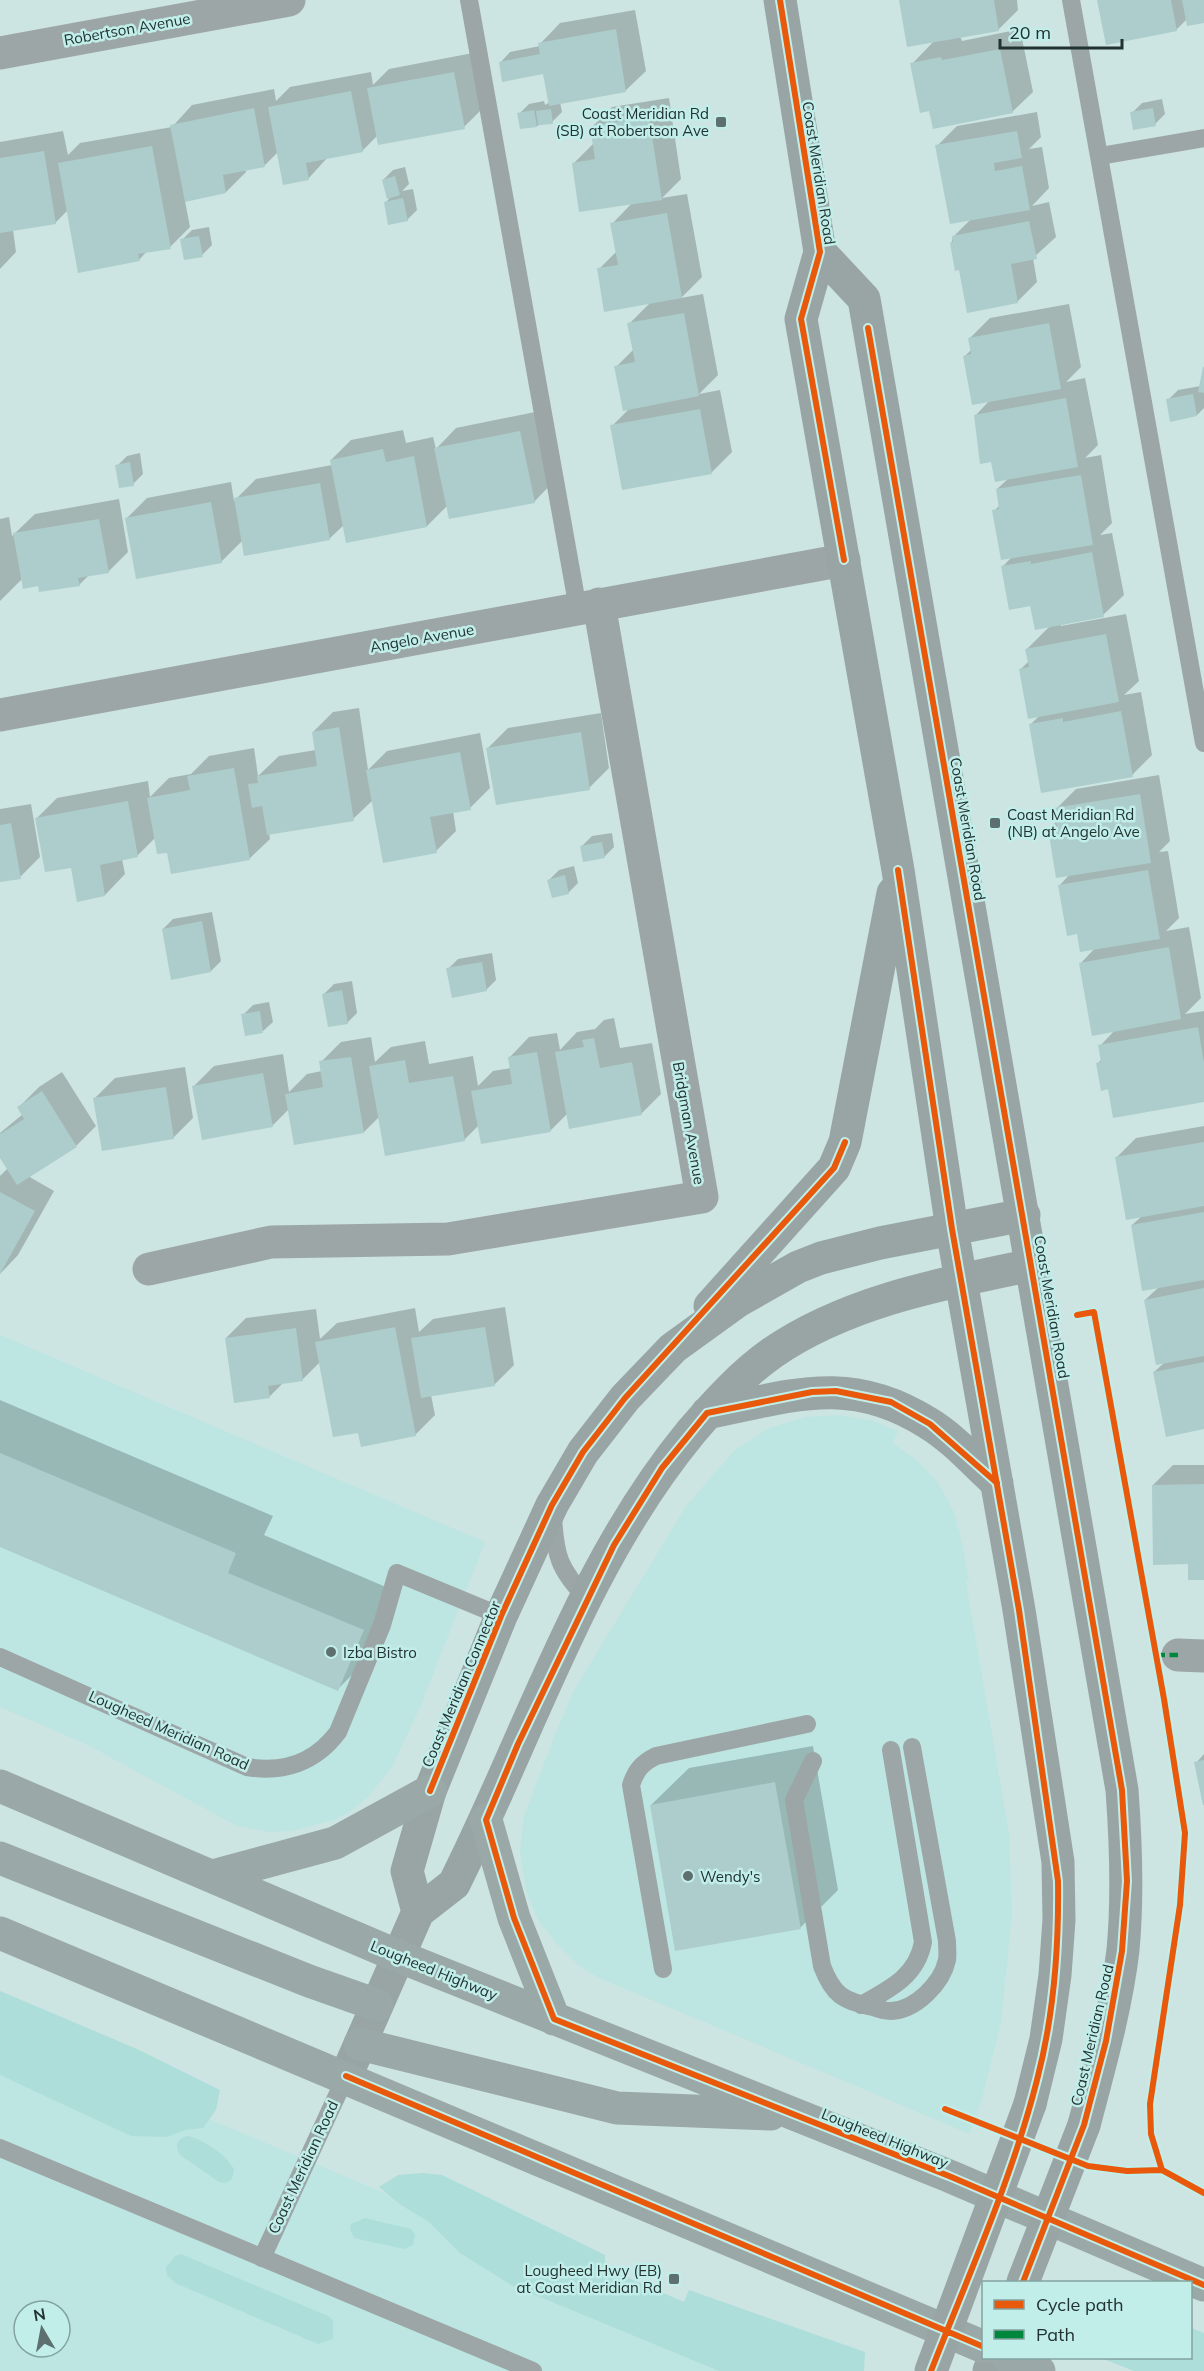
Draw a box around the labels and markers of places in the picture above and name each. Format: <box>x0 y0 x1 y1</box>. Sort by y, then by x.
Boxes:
place label: Coast Meridian Rd (SB) at Robertson Ave <box>555 104 709 140</box>
marker: Coast Meridian Rd (SB) at Robertson Ave <box>714 115 728 129</box>
place label: Coast Meridian Rd (NB) at Angelo Ave <box>1007 805 1140 841</box>
marker: Coast Meridian Rd (NB) at Angelo Ave <box>988 816 1002 830</box>
place label: Izba Bistro <box>343 1643 417 1662</box>
marker: Izba Bistro <box>324 1645 338 1659</box>
place label: Wendy's <box>700 1867 760 1886</box>
marker: Wendy's <box>681 1869 695 1883</box>
place label: Lougheed Hwy (EB) at Coast Meridian Rd <box>516 2261 662 2297</box>
marker: Lougheed Hwy (EB) at Coast Meridian Rd <box>667 2272 681 2286</box>

